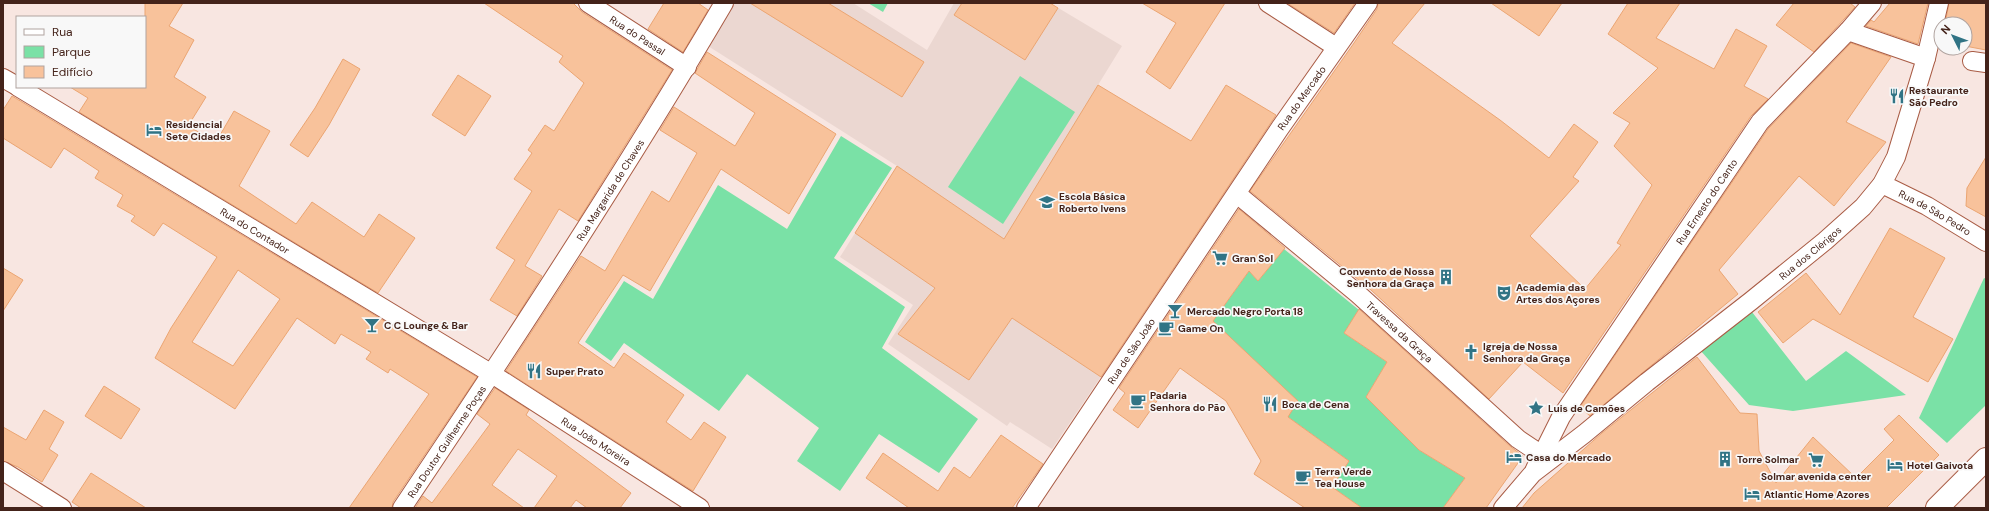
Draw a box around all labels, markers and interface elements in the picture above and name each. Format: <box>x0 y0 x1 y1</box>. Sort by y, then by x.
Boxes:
street label: Rua do Passal <box>607 13 667 58</box>
legend <box>16 16 146 88</box>
north arrow <box>1933 16 1973 56</box>
text: N <box>1938 22 1953 37</box>
text: Rua <box>52 24 73 40</box>
text: Parque <box>52 44 91 60</box>
street label: Rua do Mercado <box>1275 63 1329 133</box>
text: Edifício <box>52 64 93 80</box>
place label: Restaurante São Pedro <box>1909 84 1969 109</box>
restaurant icon: Restaurante São Pedro <box>1888 87 1906 105</box>
place label: Residencial Sete Cidades <box>166 118 231 143</box>
hotel icon: Residencial Sete Cidades <box>145 121 163 139</box>
street label: Rua Margarida de Chaves <box>574 137 647 243</box>
street label: Rua Ernesto do Canto <box>1673 156 1740 247</box>
street label: Rua de São Pedro <box>1896 187 1973 238</box>
place label: Escola Básica Roberto Ivens <box>1059 190 1126 215</box>
school or university icon: Escola Básica Roberto Ivens <box>1038 193 1056 211</box>
street label: Rua do Contador <box>218 205 292 257</box>
street label: Rua dos Clérigos <box>1776 223 1844 283</box>
supermarket icon: Gran Sol <box>1211 249 1229 267</box>
place label: Gran Sol <box>1232 252 1273 265</box>
place label: Convento de Nossa Senhora da Graça <box>1339 265 1434 290</box>
building icon: Convento de Nossa Senhora da Graça <box>1437 268 1455 286</box>
place label: Academia das Artes dos Açores <box>1516 281 1600 306</box>
theatre icon: Academia das Artes dos Açores <box>1495 284 1513 302</box>
street label: Travessa da Graça <box>1363 299 1435 365</box>
bar icon: Mercado Negro Porta 18 <box>1166 302 1184 320</box>
place label: Mercado Negro Porta 18 <box>1187 305 1303 318</box>
bar icon: C C Lounge & Bar <box>363 316 381 334</box>
street label: Rua de São João <box>1105 316 1158 387</box>
place label: C C Lounge & Bar <box>384 319 468 332</box>
cafe icon: Game On <box>1157 319 1175 337</box>
place label: Game On <box>1178 322 1223 335</box>
place label: Igreja de Nossa Senhora da Graça <box>1483 340 1570 365</box>
church icon: Igreja de Nossa Senhora da Graça <box>1462 343 1480 361</box>
restaurant icon: Super Prato <box>525 362 543 380</box>
place label: Super Prato <box>546 365 604 378</box>
street label: Rua Doutor Guilherme Poças <box>405 383 489 501</box>
place label: Padaria Senhora do Pão <box>1150 389 1226 414</box>
cafe icon: Padaria Senhora do Pão <box>1129 392 1147 410</box>
restaurant icon: Boca de Cena <box>1261 395 1279 413</box>
place label: Boca de Cena <box>1282 398 1349 411</box>
place icon: Luis de Camões <box>1527 399 1545 417</box>
place label: Luis de Camões <box>1548 402 1625 415</box>
street label: Rua João Moreira <box>559 414 633 469</box>
hotel icon: Casa do Mercado <box>1505 448 1523 466</box>
building icon: Torre Solmar <box>1716 450 1734 468</box>
place label: Casa do Mercado <box>1526 451 1611 464</box>
supermarket icon: Solmar avenida center <box>1807 451 1825 469</box>
place label: Torre Solmar <box>1737 453 1799 466</box>
hotel icon: Hotel Gaivota <box>1886 456 1904 474</box>
place label: Hotel Gaivota <box>1907 459 1973 472</box>
place label: Terra Verde Tea House <box>1315 465 1372 490</box>
cafe icon: Terra Verde Tea House <box>1294 468 1312 486</box>
place label: Solmar avenida center <box>1761 470 1871 483</box>
hotel icon: Atlantic Home Azores <box>1743 485 1761 503</box>
place label: Atlantic Home Azores <box>1764 488 1870 501</box>

